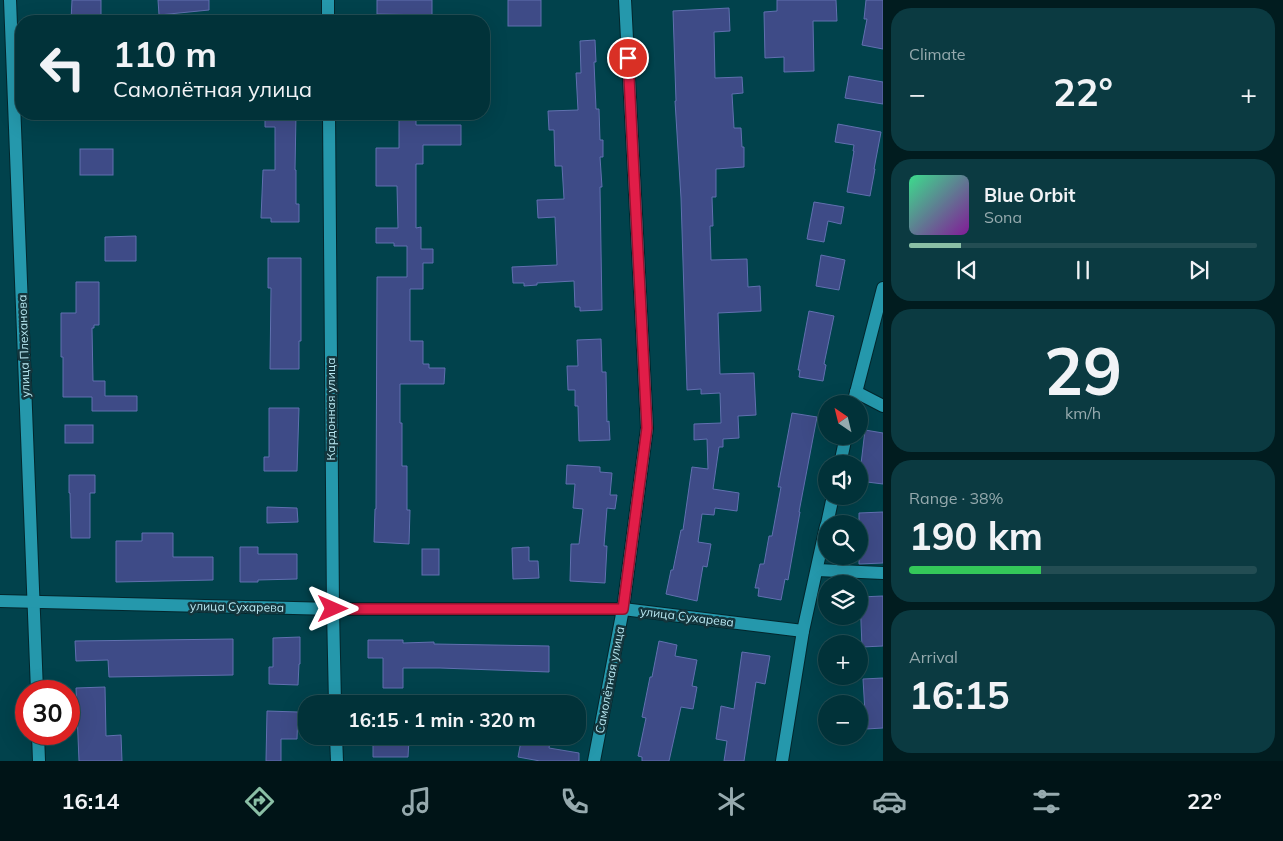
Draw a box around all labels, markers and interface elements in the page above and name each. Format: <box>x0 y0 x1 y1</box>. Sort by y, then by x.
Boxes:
text: 110 m <box>113 32 217 76</box>
icon: left <box>30 35 95 100</box>
pin <box>607 37 649 79</box>
icon: arrive <box>614 44 642 72</box>
text: Climate <box>909 44 965 64</box>
text: 22° <box>1053 68 1113 116</box>
text: Самолётная улица <box>113 75 312 103</box>
text: − <box>909 76 926 111</box>
text: + <box>1240 76 1257 111</box>
text: Blue Orbit <box>984 183 1075 207</box>
text: Sona <box>984 207 1022 227</box>
icon: previous <box>953 256 981 284</box>
icon: pause <box>1069 256 1097 284</box>
icon: next <box>1185 256 1213 284</box>
street label: улица Плеханова <box>14 294 33 398</box>
text: 29 <box>1044 330 1122 411</box>
street label: Кардонная улица <box>323 357 338 461</box>
north arrow <box>818 395 868 445</box>
map controls <box>818 395 868 745</box>
text: km/h <box>1065 403 1101 423</box>
button: sound <box>818 455 868 505</box>
text: Range · 38% <box>909 488 1004 508</box>
text: 190 km <box>909 512 1043 560</box>
button: search <box>818 515 868 565</box>
button: layers <box>818 575 868 625</box>
position arrow <box>306 582 358 634</box>
street label: улица Сухарева <box>190 598 284 615</box>
street label: улица Сухарева <box>639 603 735 630</box>
street label: Самолётная улица <box>592 625 627 735</box>
button: + <box>818 635 868 685</box>
text: Arrival <box>909 647 958 667</box>
text: 16:15 <box>909 671 1010 719</box>
speed limit sign: 30 <box>15 680 80 745</box>
button: − <box>818 695 868 745</box>
text: 16:15 · 1 min · 320 m <box>348 708 536 732</box>
icon: directions <box>242 784 277 819</box>
icon: music <box>399 784 434 819</box>
icon: phone <box>557 784 592 819</box>
icon: climate <box>714 784 749 819</box>
icon: car <box>872 784 907 819</box>
icon: filters <box>1029 784 1064 819</box>
text: 16:14 <box>61 787 120 815</box>
text: 22° <box>1187 787 1222 815</box>

